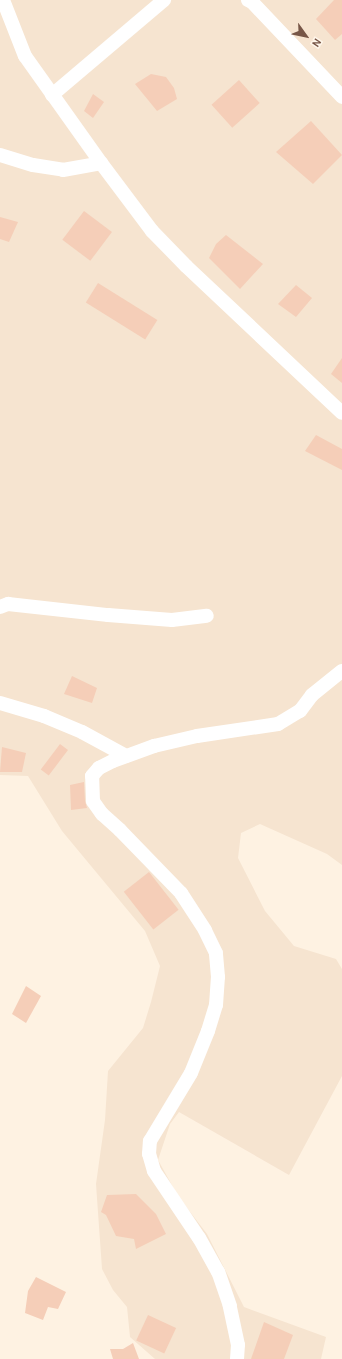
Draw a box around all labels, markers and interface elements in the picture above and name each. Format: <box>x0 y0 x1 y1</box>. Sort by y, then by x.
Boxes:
north arrow <box>286 16 326 56</box>
text: N <box>309 36 324 50</box>

